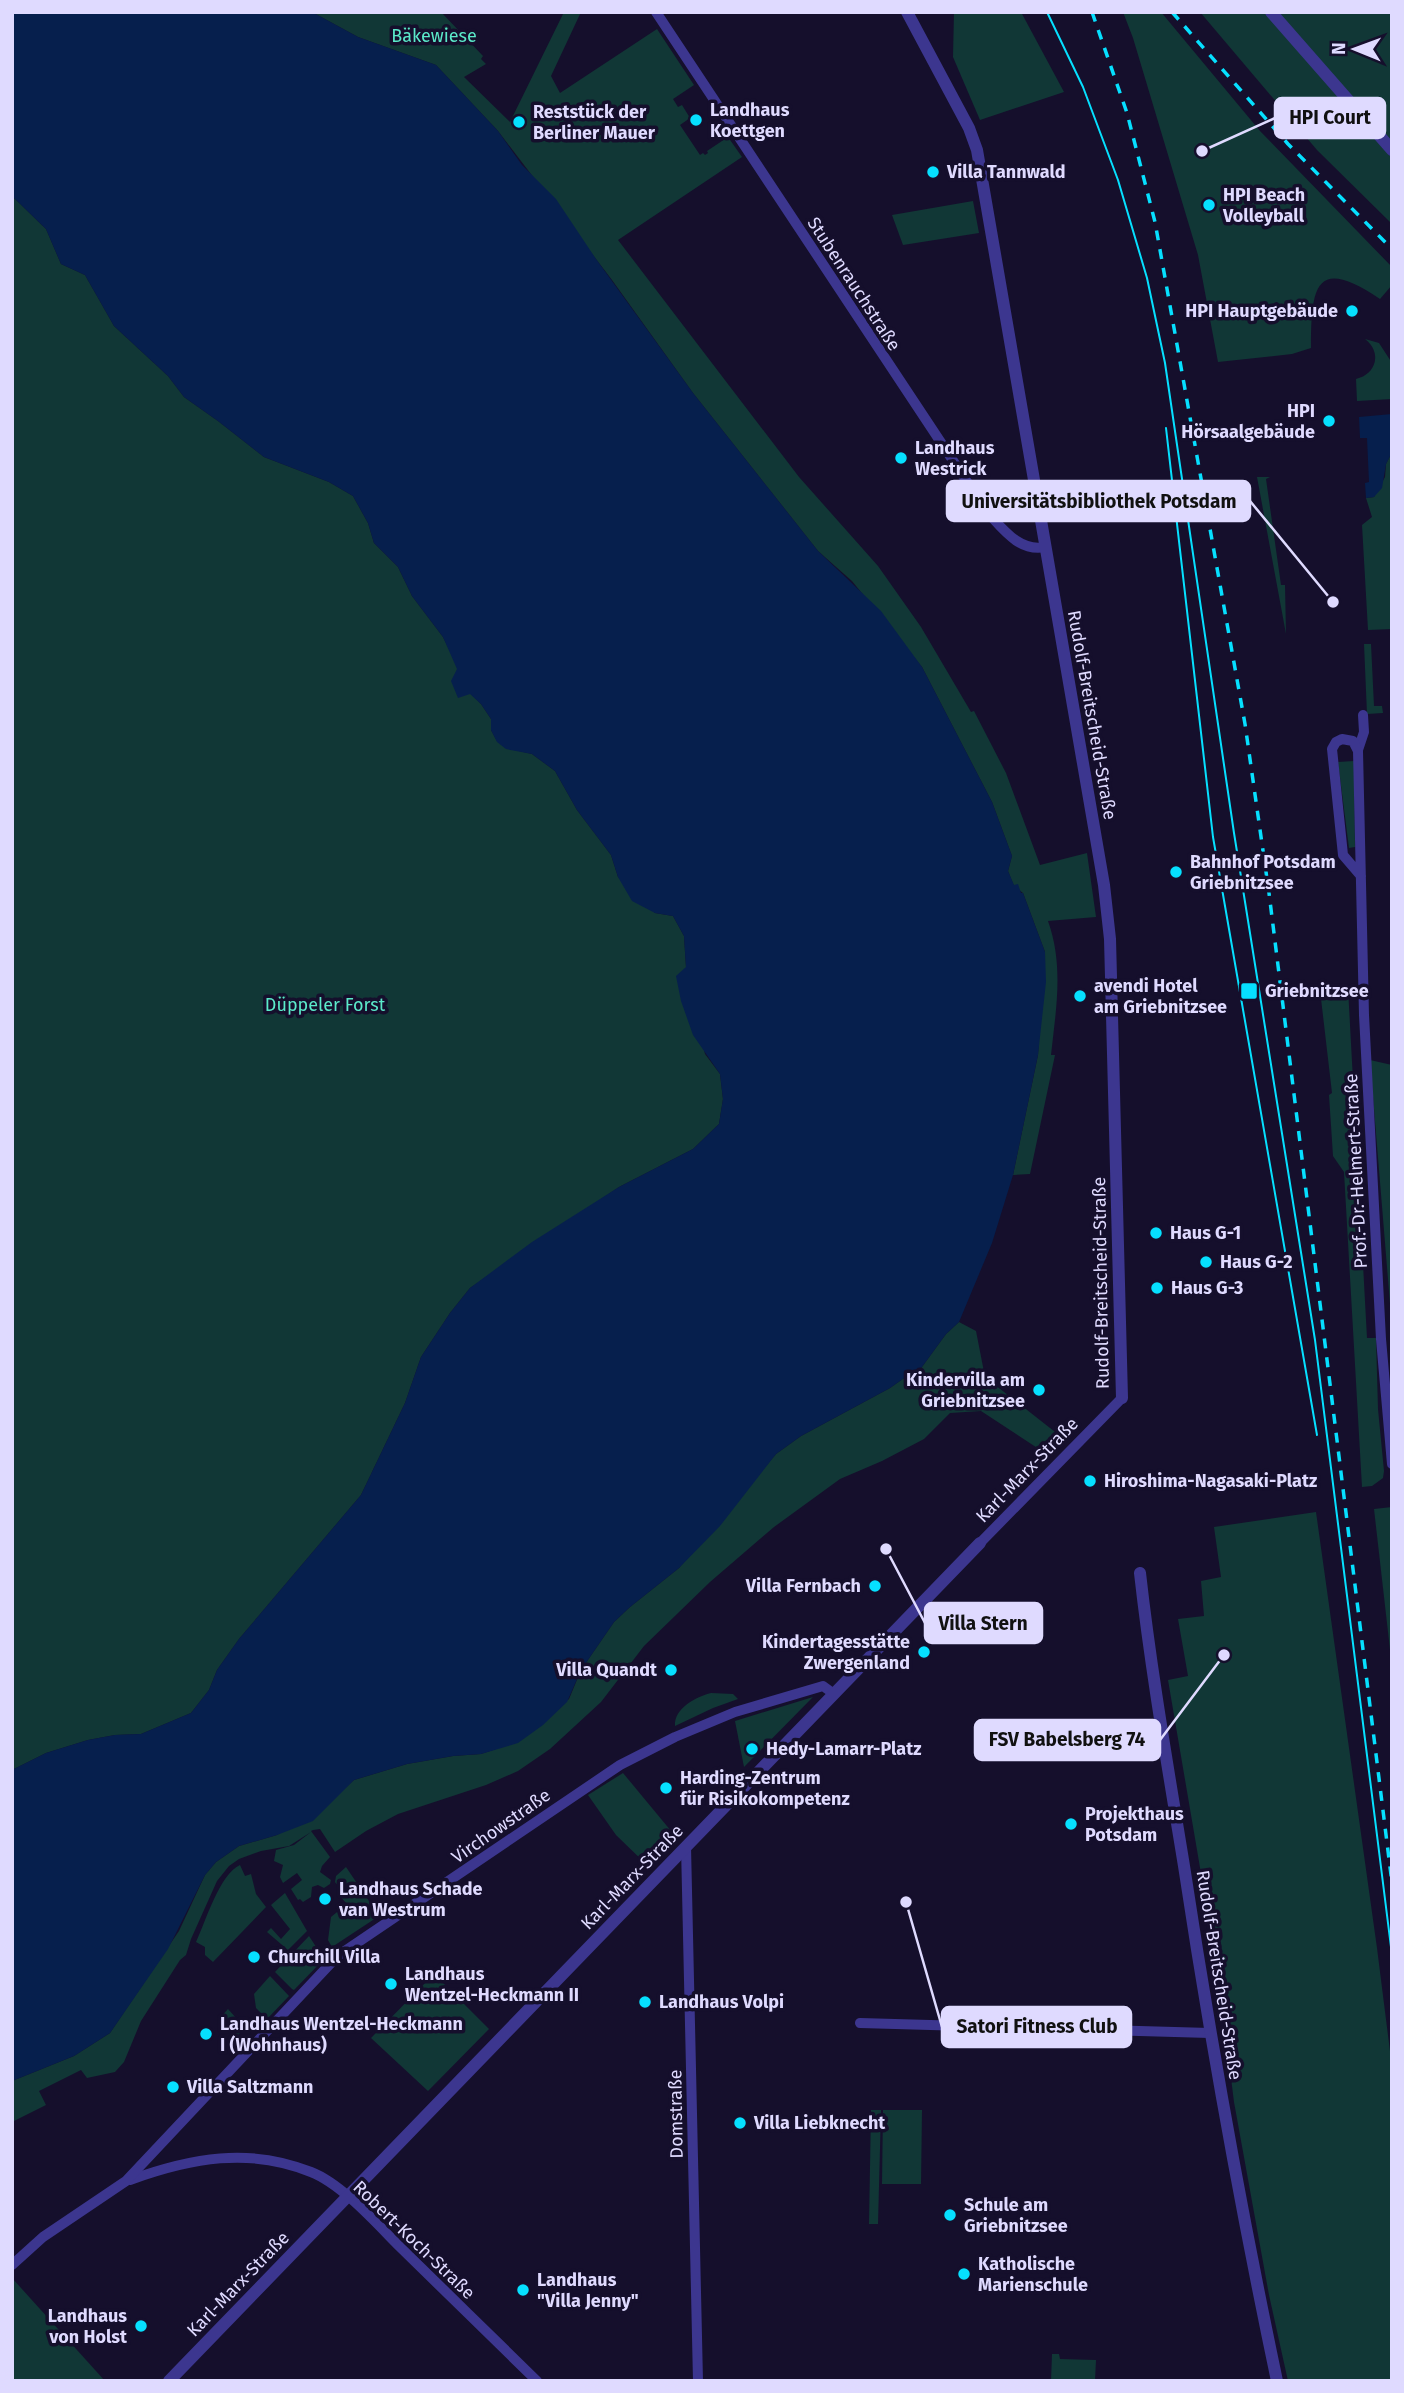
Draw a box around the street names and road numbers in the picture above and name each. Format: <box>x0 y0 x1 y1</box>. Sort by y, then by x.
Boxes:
street label: Stubenrauchstraße <box>803 213 905 355</box>
street label: Rudolf-Breitscheid-Straße <box>1063 609 1121 821</box>
street label: Prof.-Dr.-Helmert-Straße <box>1340 1073 1372 1269</box>
street label: Rudolf-Breitscheid-Straße <box>1088 1177 1114 1389</box>
street label: Karl-Marx-Straße <box>971 1413 1083 1527</box>
street label: Virchowstraße <box>447 1784 555 1868</box>
street label: Karl-Marx-Straße <box>576 1820 688 1934</box>
street label: Rudolf-Breitscheid-Straße <box>1192 1868 1246 2082</box>
street label: Domstraße <box>664 2069 688 2159</box>
street label: Robert-Koch-Straße <box>348 2176 480 2304</box>
street label: Karl-Marx-Straße <box>182 2227 294 2341</box>

